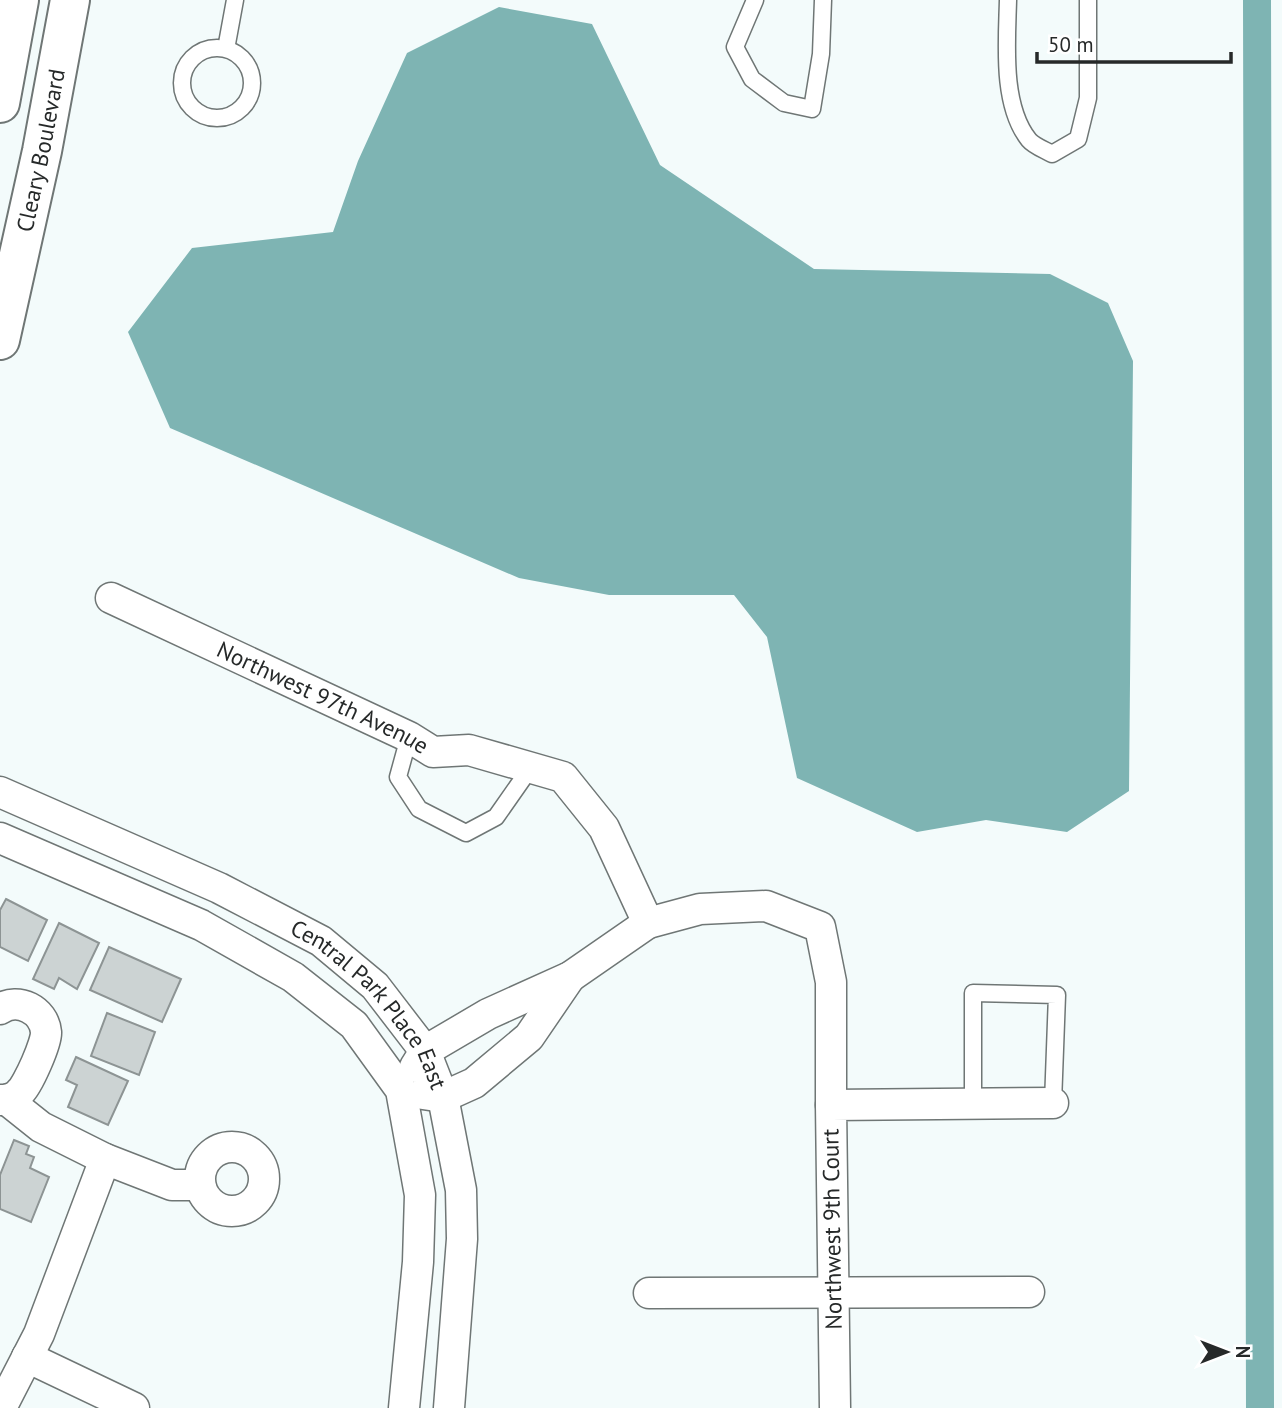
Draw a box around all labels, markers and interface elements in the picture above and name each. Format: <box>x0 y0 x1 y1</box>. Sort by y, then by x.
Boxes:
scale bar <box>1037 21 1231 65</box>
text: 50 m <box>1048 31 1094 58</box>
street label: Cleary Boulevard <box>9 66 71 235</box>
street label: Northwest 97th Avenue <box>212 635 434 760</box>
street label: Central Park Place East <box>286 913 454 1093</box>
street label: Northwest 9th Court <box>815 1128 848 1330</box>
north arrow <box>1191 1317 1261 1387</box>
text: N <box>1231 1346 1255 1358</box>

